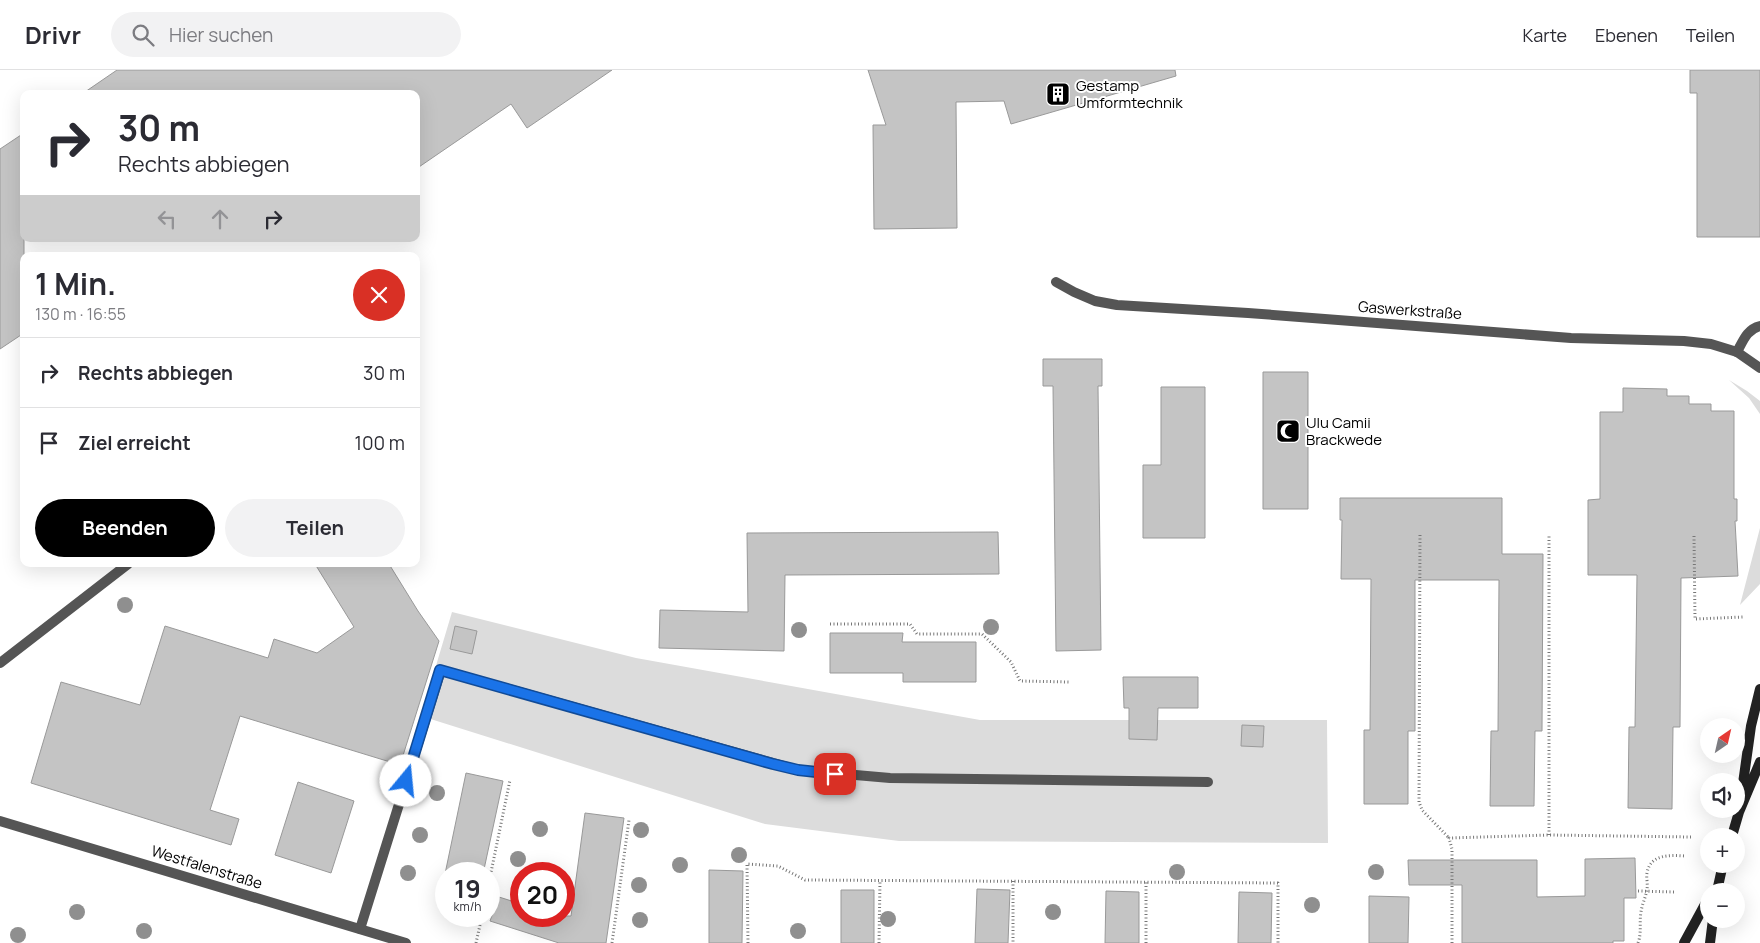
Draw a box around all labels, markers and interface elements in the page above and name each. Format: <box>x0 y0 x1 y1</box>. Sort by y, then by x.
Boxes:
search box <box>111 12 461 57</box>
text: Drivr <box>25 18 81 51</box>
icon: search <box>129 21 157 49</box>
text: Hier suchen <box>169 22 273 48</box>
text: Karte <box>1523 23 1567 47</box>
text: Ebenen <box>1595 23 1658 47</box>
text: Teilen <box>1686 23 1735 47</box>
place label: Gestamp Umformtechnik <box>1076 75 1183 113</box>
building icon: Gestamp Umformtechnik <box>1045 81 1071 107</box>
text: 30 m <box>118 104 200 152</box>
icon: right <box>35 110 100 175</box>
text: Rechts abbiegen <box>118 149 290 179</box>
icon: left <box>153 205 181 233</box>
icon: ahead <box>206 205 234 233</box>
icon: right <box>259 205 287 233</box>
text: 1 Min. <box>35 263 116 304</box>
button: close <box>353 269 405 321</box>
street label: Gaswerkstraße <box>1357 296 1463 324</box>
text: 130 m · 16:55 <box>35 303 126 325</box>
icon: right <box>35 359 63 387</box>
text: Rechts abbiegen <box>78 360 233 386</box>
text: 30 m <box>363 360 405 386</box>
place label: Ulu Camii Brackwede <box>1306 412 1382 450</box>
mosque icon: Ulu Camii Brackwede <box>1275 418 1301 444</box>
icon: arrive <box>35 429 63 457</box>
text: Ziel erreicht <box>78 430 191 456</box>
text: 100 m <box>354 430 405 456</box>
button: Beenden <box>35 499 215 557</box>
button: Teilen <box>225 499 405 557</box>
north arrow <box>1700 718 1745 762</box>
map controls <box>1700 718 1745 928</box>
pin <box>814 753 856 795</box>
position arrow <box>379 754 431 806</box>
icon: arrive <box>821 760 849 788</box>
button: sound <box>1700 773 1745 818</box>
button: + <box>1700 828 1745 873</box>
street label: Westfalenstraße <box>149 840 265 894</box>
speed limit sign: 20 <box>510 862 575 927</box>
text: 19 <box>454 871 481 906</box>
button: − <box>1700 883 1745 928</box>
text: km/h <box>454 898 481 915</box>

